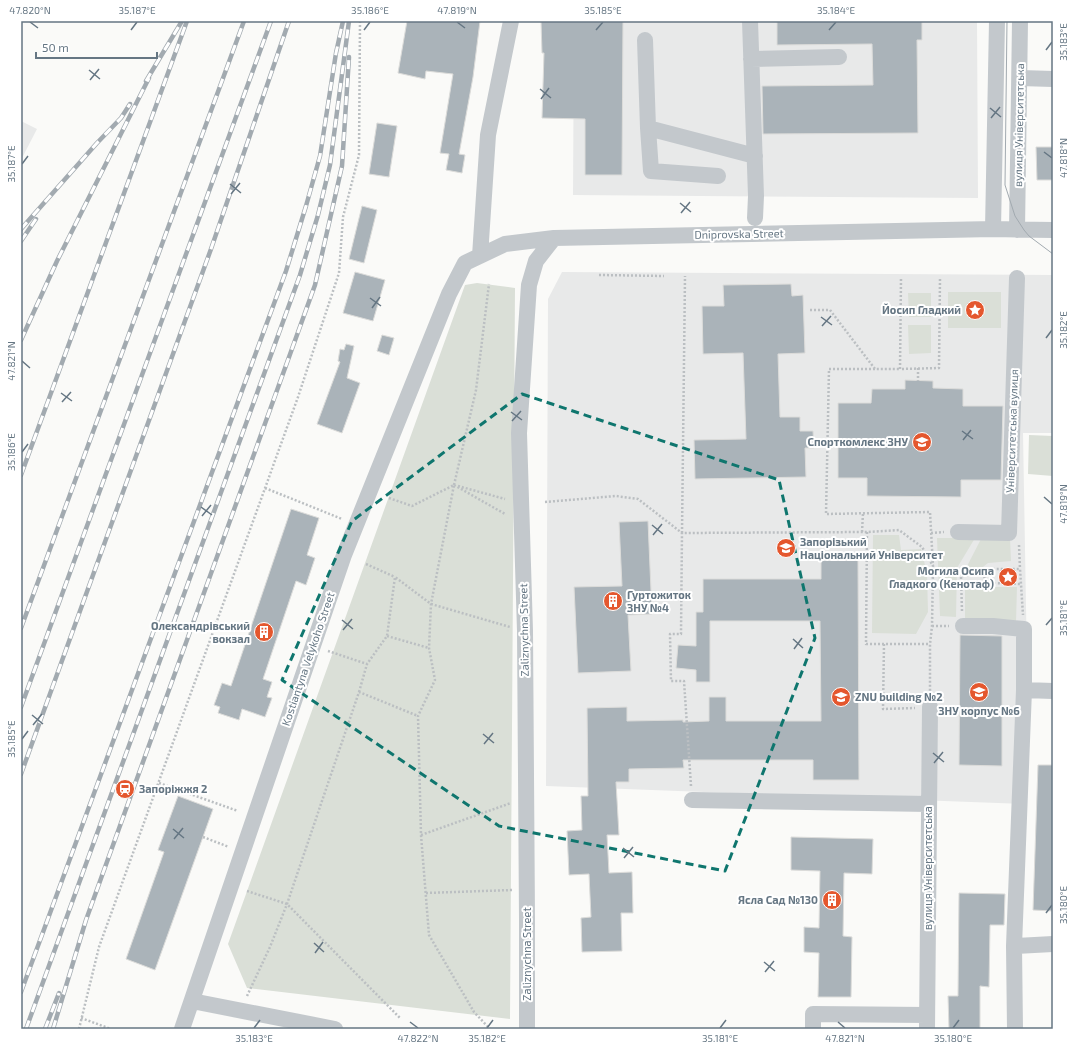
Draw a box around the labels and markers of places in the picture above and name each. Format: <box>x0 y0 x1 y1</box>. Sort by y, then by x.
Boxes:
place icon: Йосип Гладкий <box>964 299 986 321</box>
place label: Йосип Гладкий <box>882 303 961 316</box>
school or university icon: Спорткомлекс ЗНУ <box>911 431 933 453</box>
place label: Спорткомлекс ЗНУ <box>808 435 908 448</box>
place label: Запорізький Національний Університет <box>800 535 943 561</box>
school or university icon: Запорізький Національний Університет <box>775 537 797 559</box>
place label: Могила Осипа Гладкого (Кенотаф) <box>889 564 994 590</box>
place icon: Могила Осипа Гладкого (Кенотаф) <box>997 566 1019 588</box>
place label: Гуртожиток ЗНУ №4 <box>627 588 691 614</box>
building icon: Гуртожиток ЗНУ №4 <box>602 590 624 612</box>
place label: Олександрівський вокзал <box>151 619 250 645</box>
building icon: Олександрівський вокзал <box>253 621 275 643</box>
school or university icon: ЗНУ корпус №6 <box>968 681 990 703</box>
school or university icon: ZNU building №2 <box>830 686 852 708</box>
place label: ZNU building №2 <box>855 690 943 703</box>
place label: ЗНУ корпус №6 <box>938 704 1020 717</box>
station icon: Запоріжжя 2 <box>114 778 136 800</box>
place label: Запоріжжя 2 <box>139 782 207 795</box>
building icon: Ясла Сад №130 <box>821 889 843 911</box>
place label: Ясла Сад №130 <box>738 893 818 906</box>

